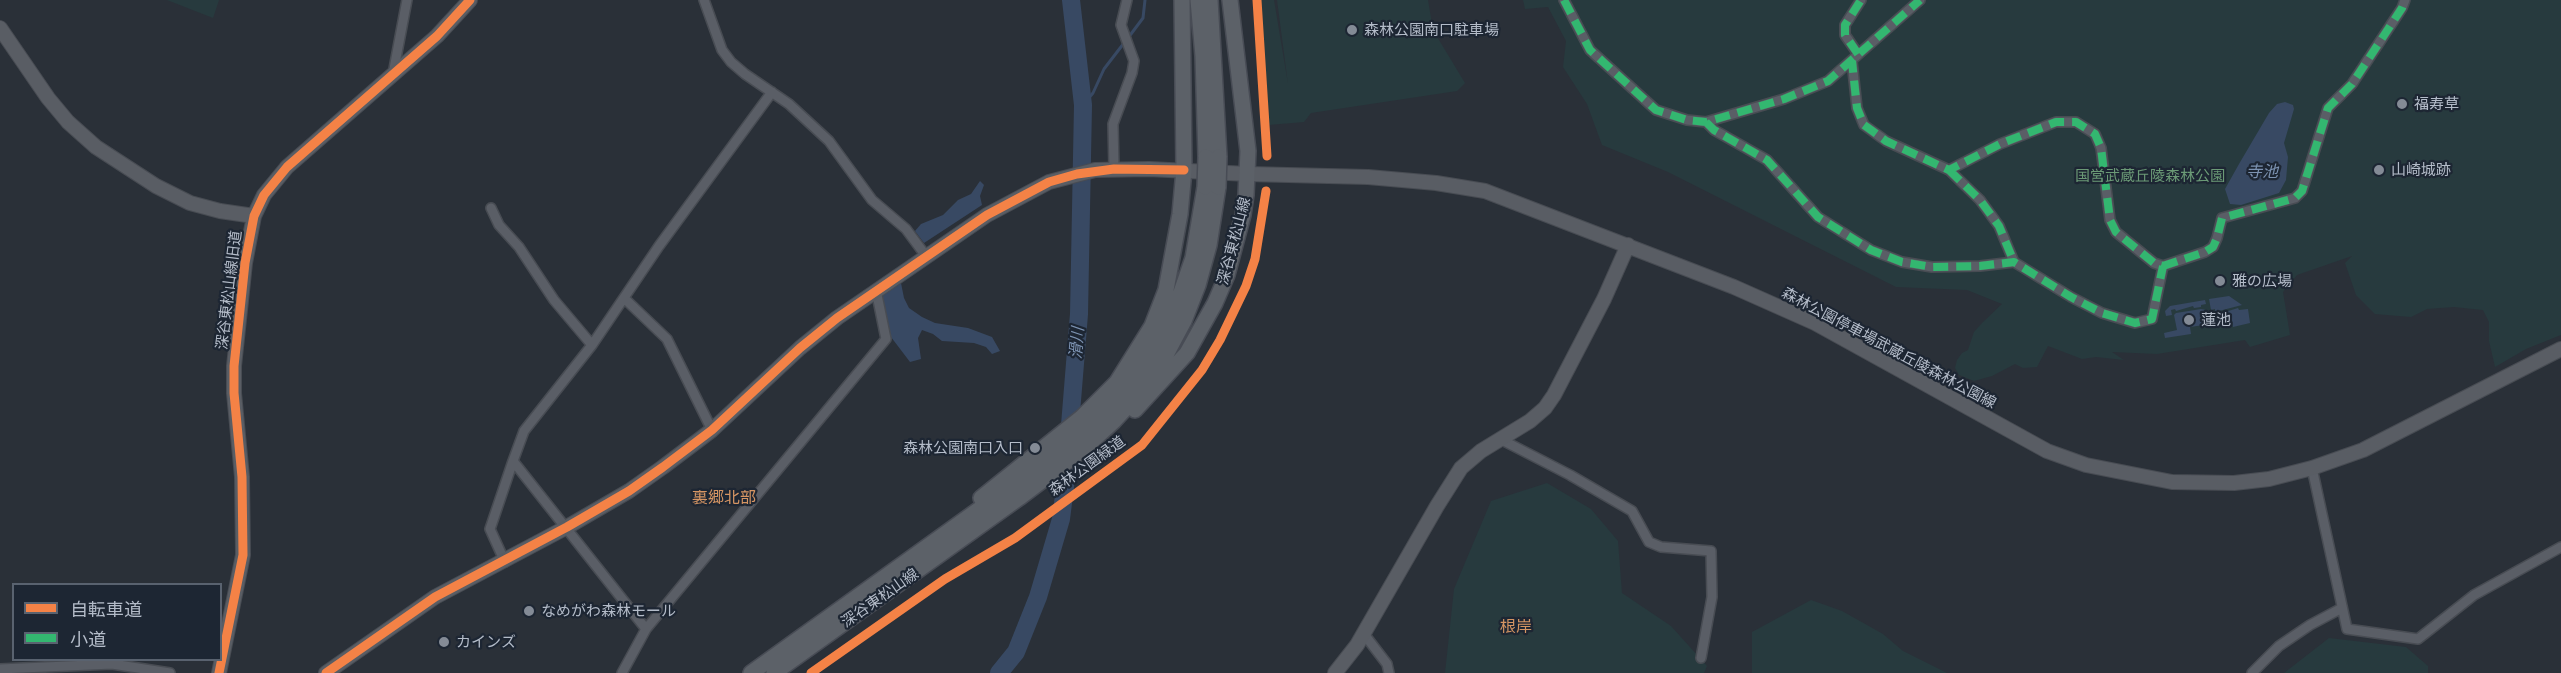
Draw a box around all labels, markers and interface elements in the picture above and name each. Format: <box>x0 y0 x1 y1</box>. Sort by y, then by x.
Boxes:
place label: 森林公園南口駐車場 <box>1364 21 1499 39</box>
marker: 森林公園南口駐車場 <box>1345 23 1359 37</box>
place label: 福寿草 <box>2414 95 2459 113</box>
marker: 福寿草 <box>2395 97 2409 111</box>
place label: 山崎城跡 <box>2391 161 2451 179</box>
water label: 寺池 <box>2246 162 2278 182</box>
marker: 山崎城跡 <box>2372 163 2386 177</box>
park label: 国営武蔵丘陵森林公園 <box>2075 167 2225 185</box>
street label: 深谷東松山線 <box>1214 195 1254 287</box>
street label: 深谷東松山線旧道 <box>213 229 245 351</box>
place label: 雅の広場 <box>2232 272 2292 290</box>
marker: 雅の広場 <box>2213 274 2227 288</box>
street label: 森林公園停車場武蔵丘陵森林公園線 <box>1779 284 1999 412</box>
place label: 蓮池 <box>2201 311 2231 329</box>
marker: 蓮池 <box>2182 313 2196 327</box>
water label: 滑川 <box>1066 326 1088 360</box>
street label: 森林公園緑道 <box>1045 432 1129 500</box>
place label: 森林公園南口入口 <box>903 439 1023 457</box>
marker: 森林公園南口入口 <box>1028 441 1042 455</box>
district label: 裏郷北部 <box>692 488 756 508</box>
street label: 深谷東松山線 <box>838 565 922 631</box>
legend <box>12 583 222 661</box>
text: 自転車道 <box>70 598 142 620</box>
place label: なめがわ森林モール <box>541 602 676 620</box>
marker: なめがわ森林モール <box>522 604 536 618</box>
district label: 根岸 <box>1500 617 1532 637</box>
text: 小道 <box>70 628 106 650</box>
place label: カインズ <box>456 633 516 651</box>
marker: カインズ <box>437 635 451 649</box>

